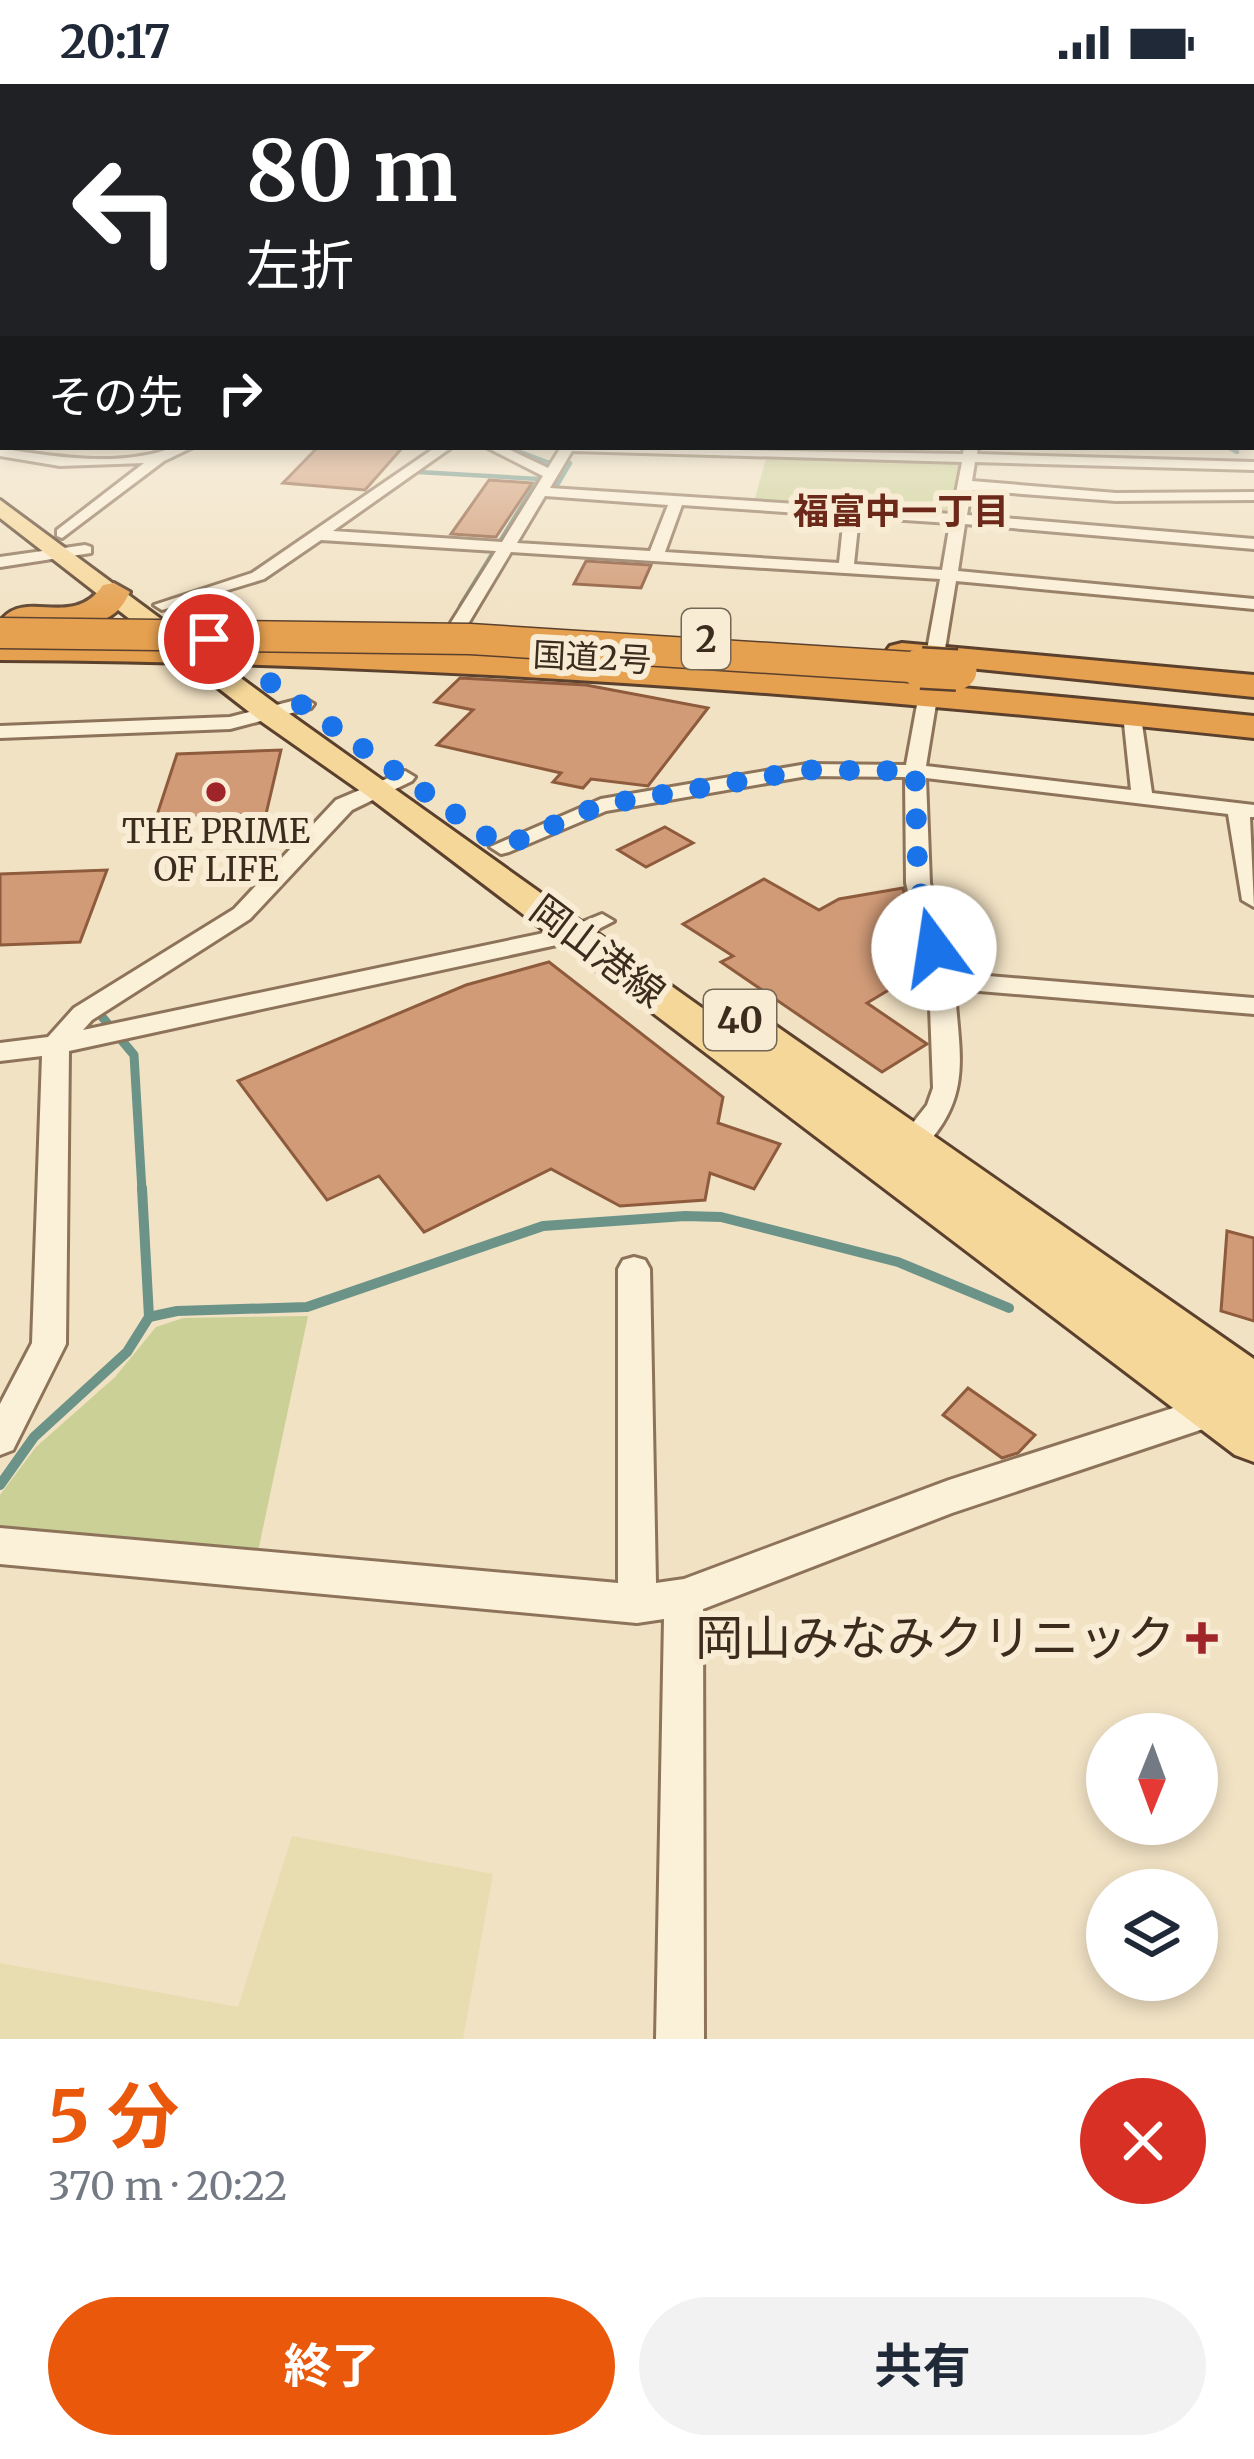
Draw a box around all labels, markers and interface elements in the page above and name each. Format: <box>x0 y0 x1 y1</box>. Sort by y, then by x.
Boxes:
text: 20:17 <box>60 14 170 70</box>
text: 80 m <box>246 118 458 224</box>
icon: left <box>48 132 204 288</box>
text: 左折 <box>246 232 354 300</box>
icon: right <box>207 360 273 426</box>
text: その先 <box>48 369 183 425</box>
district label: 福富中一丁目 <box>793 489 1009 534</box>
pin <box>158 588 260 690</box>
icon: arrive <box>176 606 242 672</box>
road number: 2 <box>682 609 730 669</box>
street label: 国道2号 <box>532 634 652 681</box>
marker: THE PRIME OF LIFE <box>203 779 229 805</box>
place label: THE PRIME OF LIFE <box>122 811 310 890</box>
street label: 岡山港線 <box>521 885 675 1018</box>
position arrow <box>871 885 997 1011</box>
road number: 40 <box>704 990 776 1050</box>
place label: 岡山みなみクリニック <box>695 1608 1175 1668</box>
marker: 岡山みなみクリニック <box>1186 1622 1218 1654</box>
north arrow <box>1086 1713 1218 1845</box>
map controls <box>1086 1713 1218 2001</box>
button: layers <box>1086 1869 1218 2001</box>
text: 5 分 <box>48 2071 179 2162</box>
button: close <box>1080 2078 1206 2204</box>
text: 370 m · 20:22 <box>48 2162 287 2211</box>
button: 終了 <box>48 2297 615 2435</box>
button: 共有 <box>639 2297 1206 2435</box>

